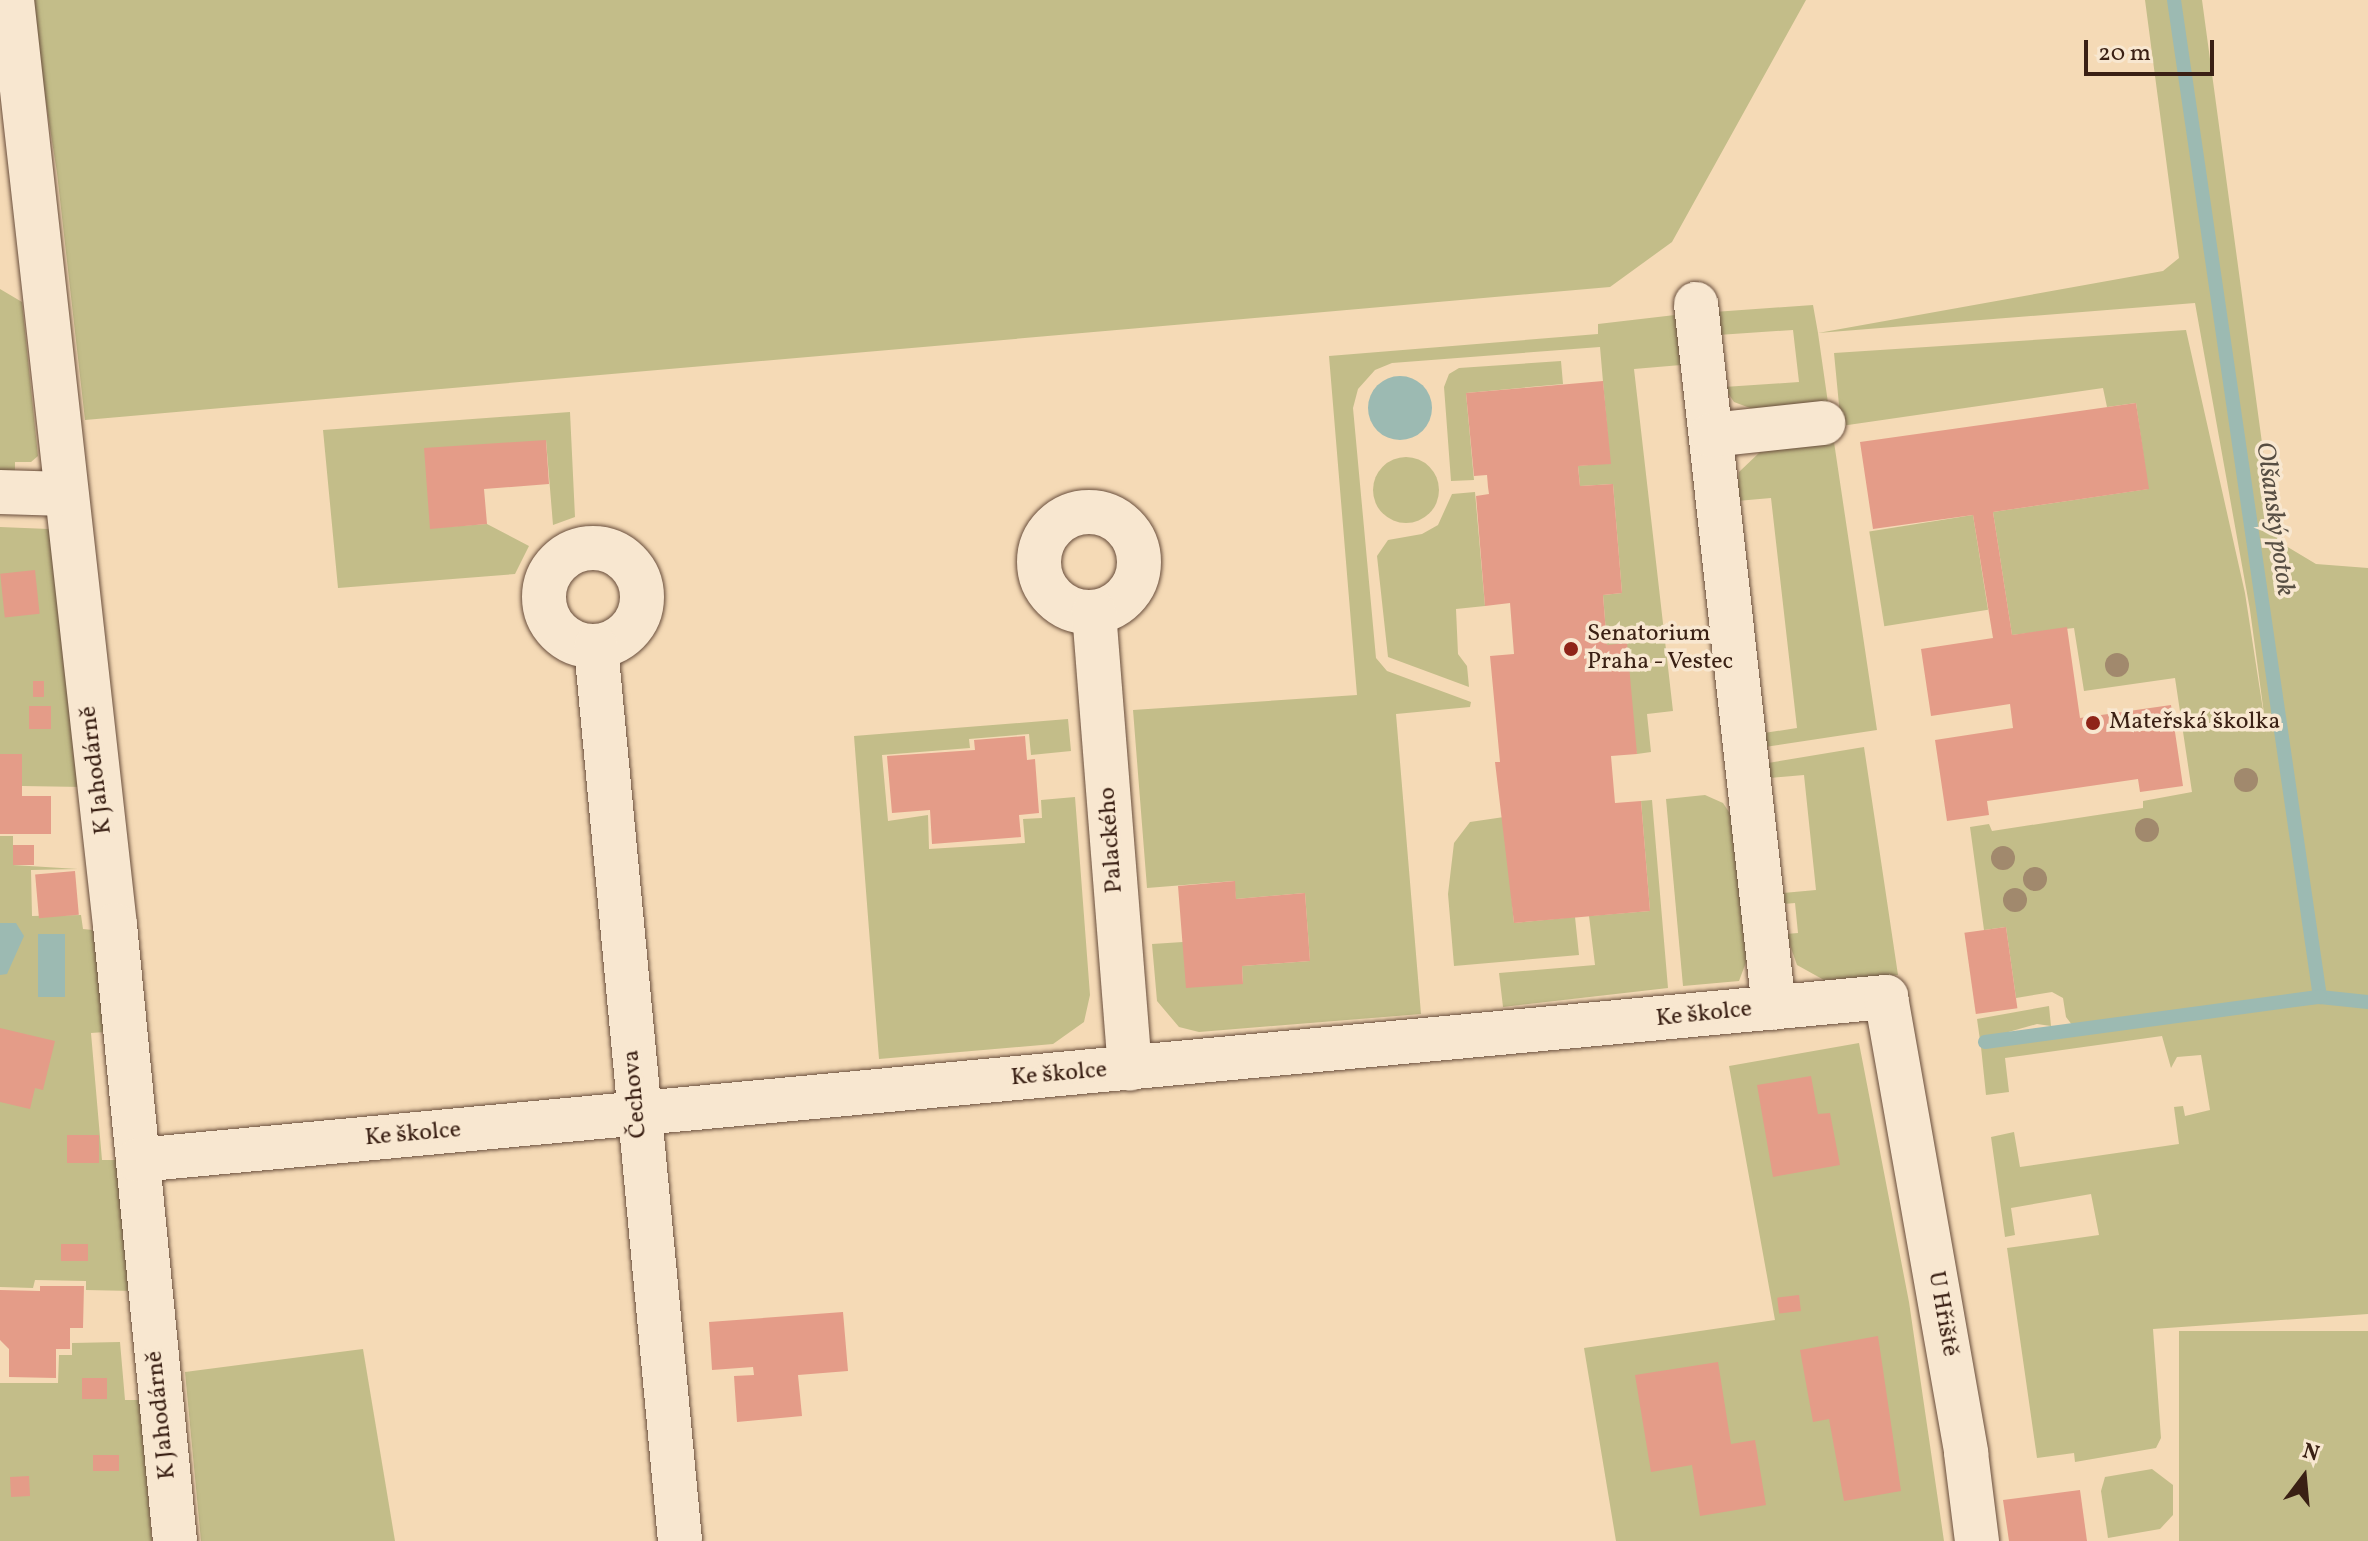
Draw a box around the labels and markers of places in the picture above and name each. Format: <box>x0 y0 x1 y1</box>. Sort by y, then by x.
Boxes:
place label: Senatorium Praha - Vestec <box>1587 621 1735 677</box>
marker: Senatorium Praha - Vestec <box>1562 640 1580 658</box>
place label: Mateřská školka <box>2109 709 2280 737</box>
marker: Mateřská školka <box>2084 714 2102 732</box>

